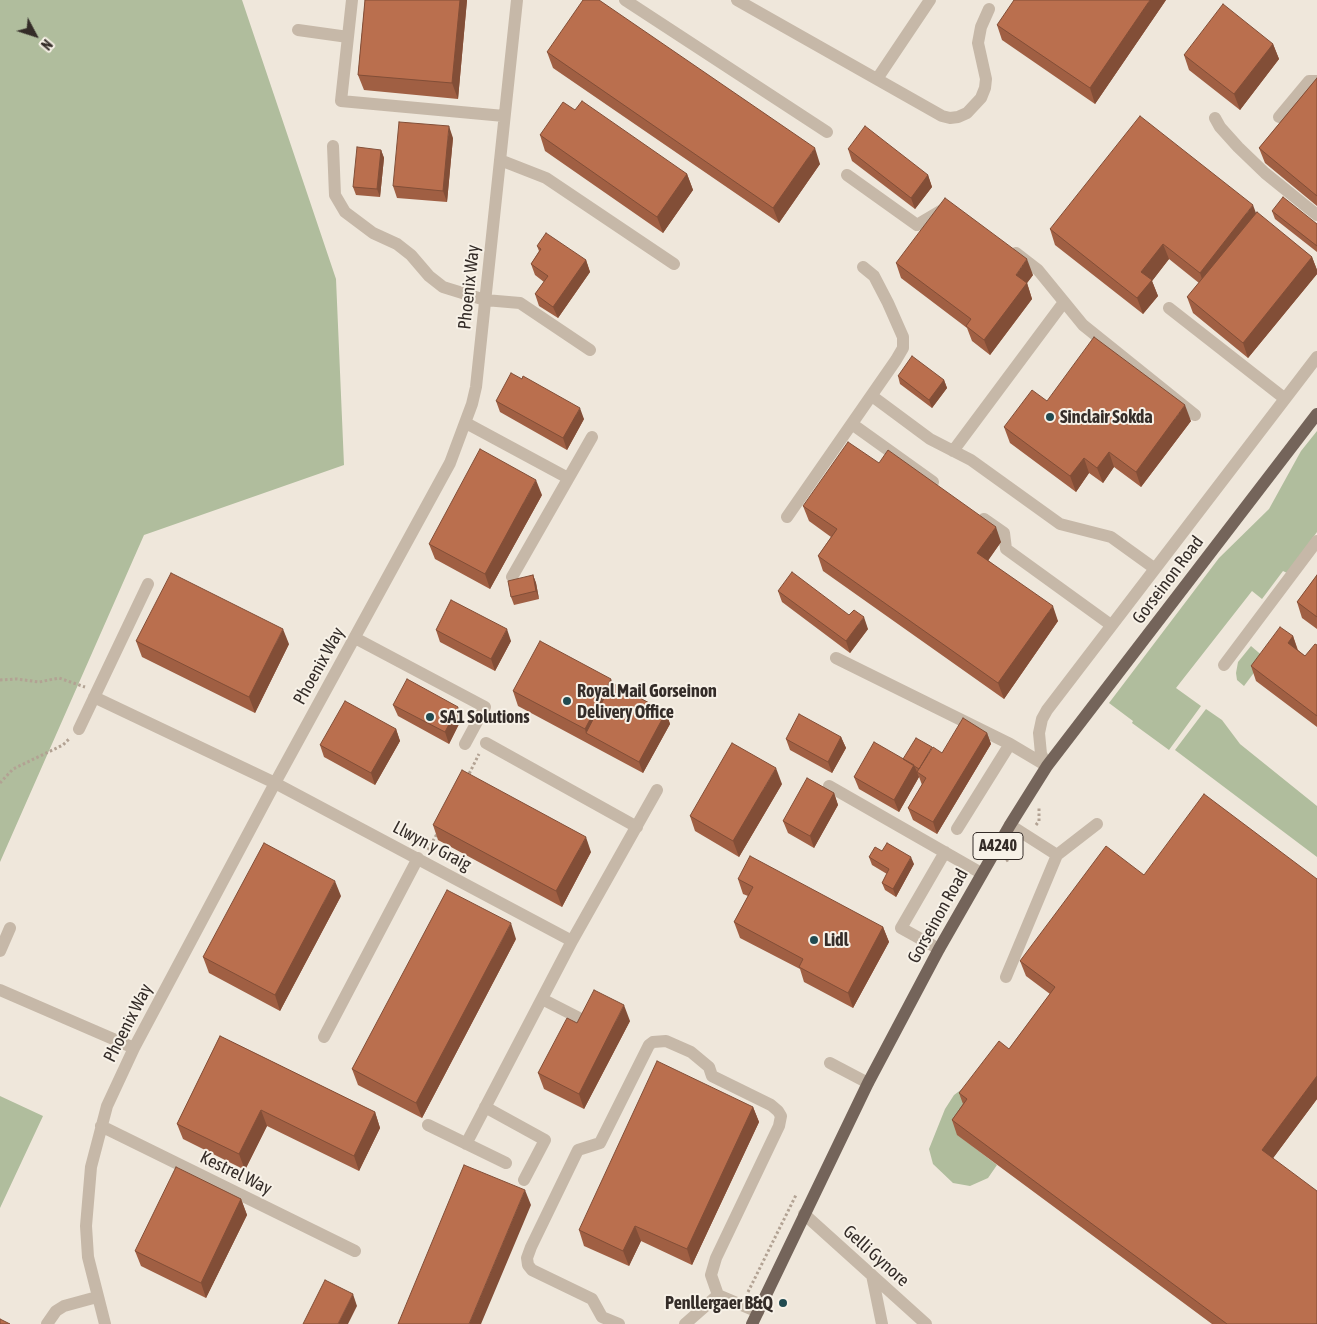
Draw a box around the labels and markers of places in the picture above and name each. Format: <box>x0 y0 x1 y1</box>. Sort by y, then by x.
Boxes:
place label: Sinclair Sokda <box>1060 406 1153 428</box>
marker: Sinclair Sokda <box>1044 411 1056 423</box>
place label: Royal Mail Gorseinon Delivery Office <box>577 680 717 722</box>
marker: Royal Mail Gorseinon Delivery Office <box>561 695 573 707</box>
place label: SA1 Solutions <box>440 706 530 728</box>
marker: SA1 Solutions <box>424 711 436 723</box>
place label: Lidl <box>824 929 848 951</box>
marker: Lidl <box>808 934 820 946</box>
place label: Penllergaer B&Q <box>665 1292 773 1314</box>
marker: Penllergaer B&Q <box>777 1297 789 1309</box>

